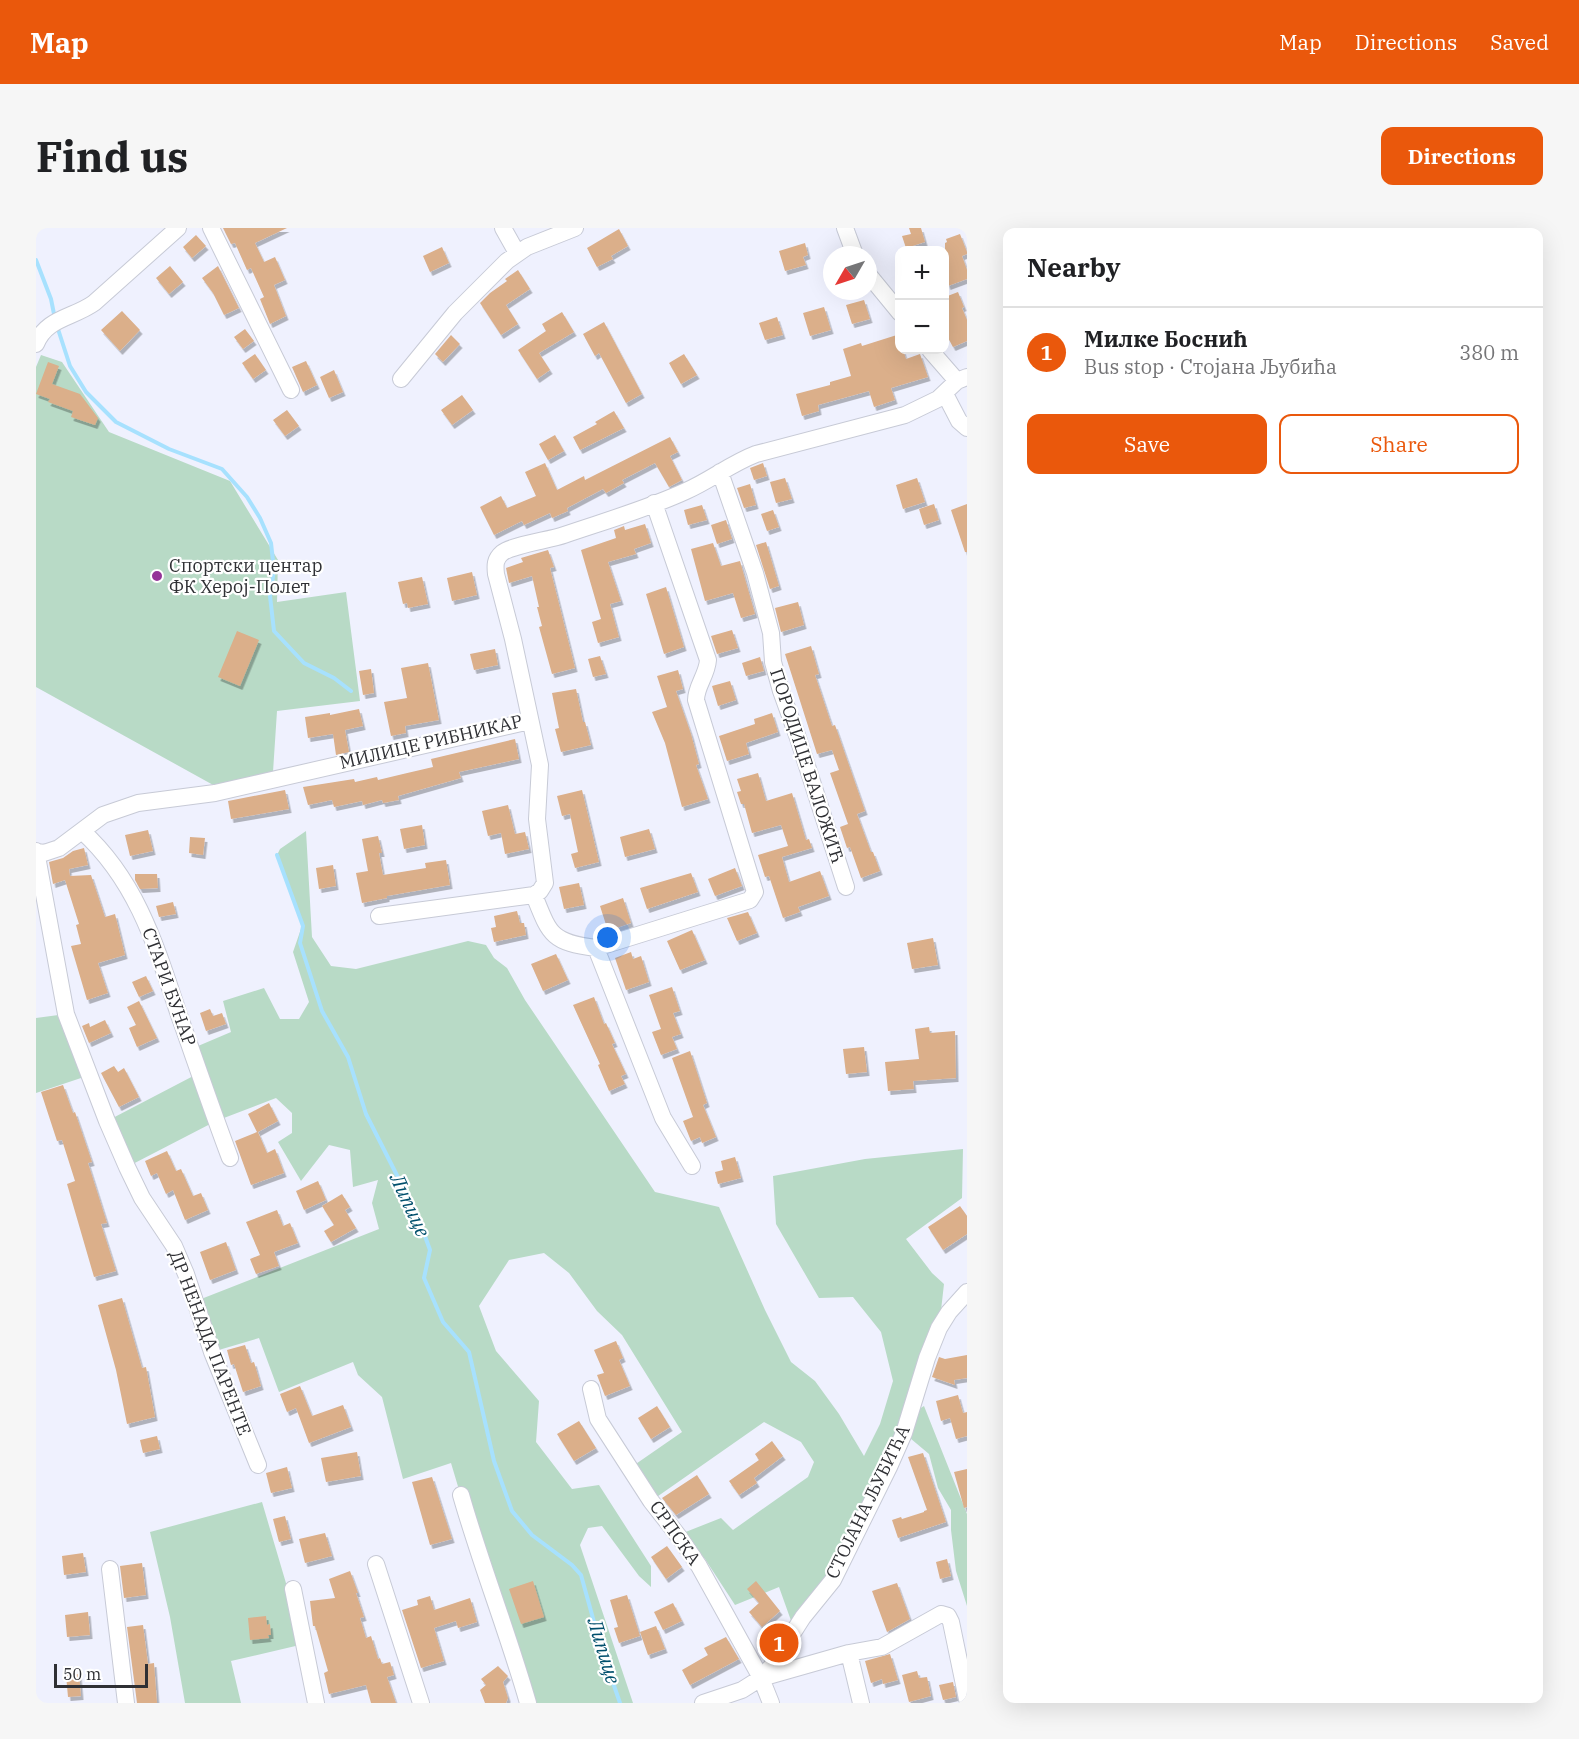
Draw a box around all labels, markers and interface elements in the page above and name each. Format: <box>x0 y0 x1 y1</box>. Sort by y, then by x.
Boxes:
text: Map <box>30 24 89 61</box>
text: Map <box>1279 28 1322 56</box>
text: Directions <box>1355 28 1457 56</box>
text: Saved <box>1490 28 1549 56</box>
button: Directions <box>1381 127 1543 185</box>
text: Find us <box>36 129 188 184</box>
north arrow <box>823 246 877 300</box>
map controls <box>895 246 949 354</box>
button: + <box>895 246 949 300</box>
text: Nearby <box>1027 250 1121 284</box>
button: − <box>895 300 949 354</box>
text: Милке Боснић <box>1084 324 1248 353</box>
text: 1 <box>1041 339 1053 366</box>
text: 380 m <box>1459 339 1519 366</box>
text: Bus stop · Стојана Љубића <box>1084 353 1337 380</box>
button: Save <box>1027 414 1267 474</box>
button: Share <box>1279 414 1519 474</box>
place label: Спортски центар ФК Херој-Полет <box>169 554 323 598</box>
marker: Спортски центар ФК Херој-Полет <box>150 569 164 583</box>
street label: ПОРОДИЦЕ ВАЛОЖИЋ <box>765 665 850 866</box>
street label: МИЛИЦЕ РИБНИКАР <box>337 709 525 774</box>
your location <box>593 923 622 952</box>
street label: СТАРИ БУНАР <box>137 924 202 1049</box>
water label: Липице <box>384 1168 437 1241</box>
street label: ДР НЕНАДА ПАРЕНТЕ <box>165 1247 256 1439</box>
street label: СТОЈАНА ЉУБИЋА <box>820 1421 915 1582</box>
street label: СРПСКА <box>645 1496 706 1570</box>
water label: Липице <box>581 1614 627 1687</box>
pin: 1 <box>760 1620 798 1666</box>
scale bar <box>54 1661 148 1688</box>
text: 50 m <box>63 1664 101 1684</box>

